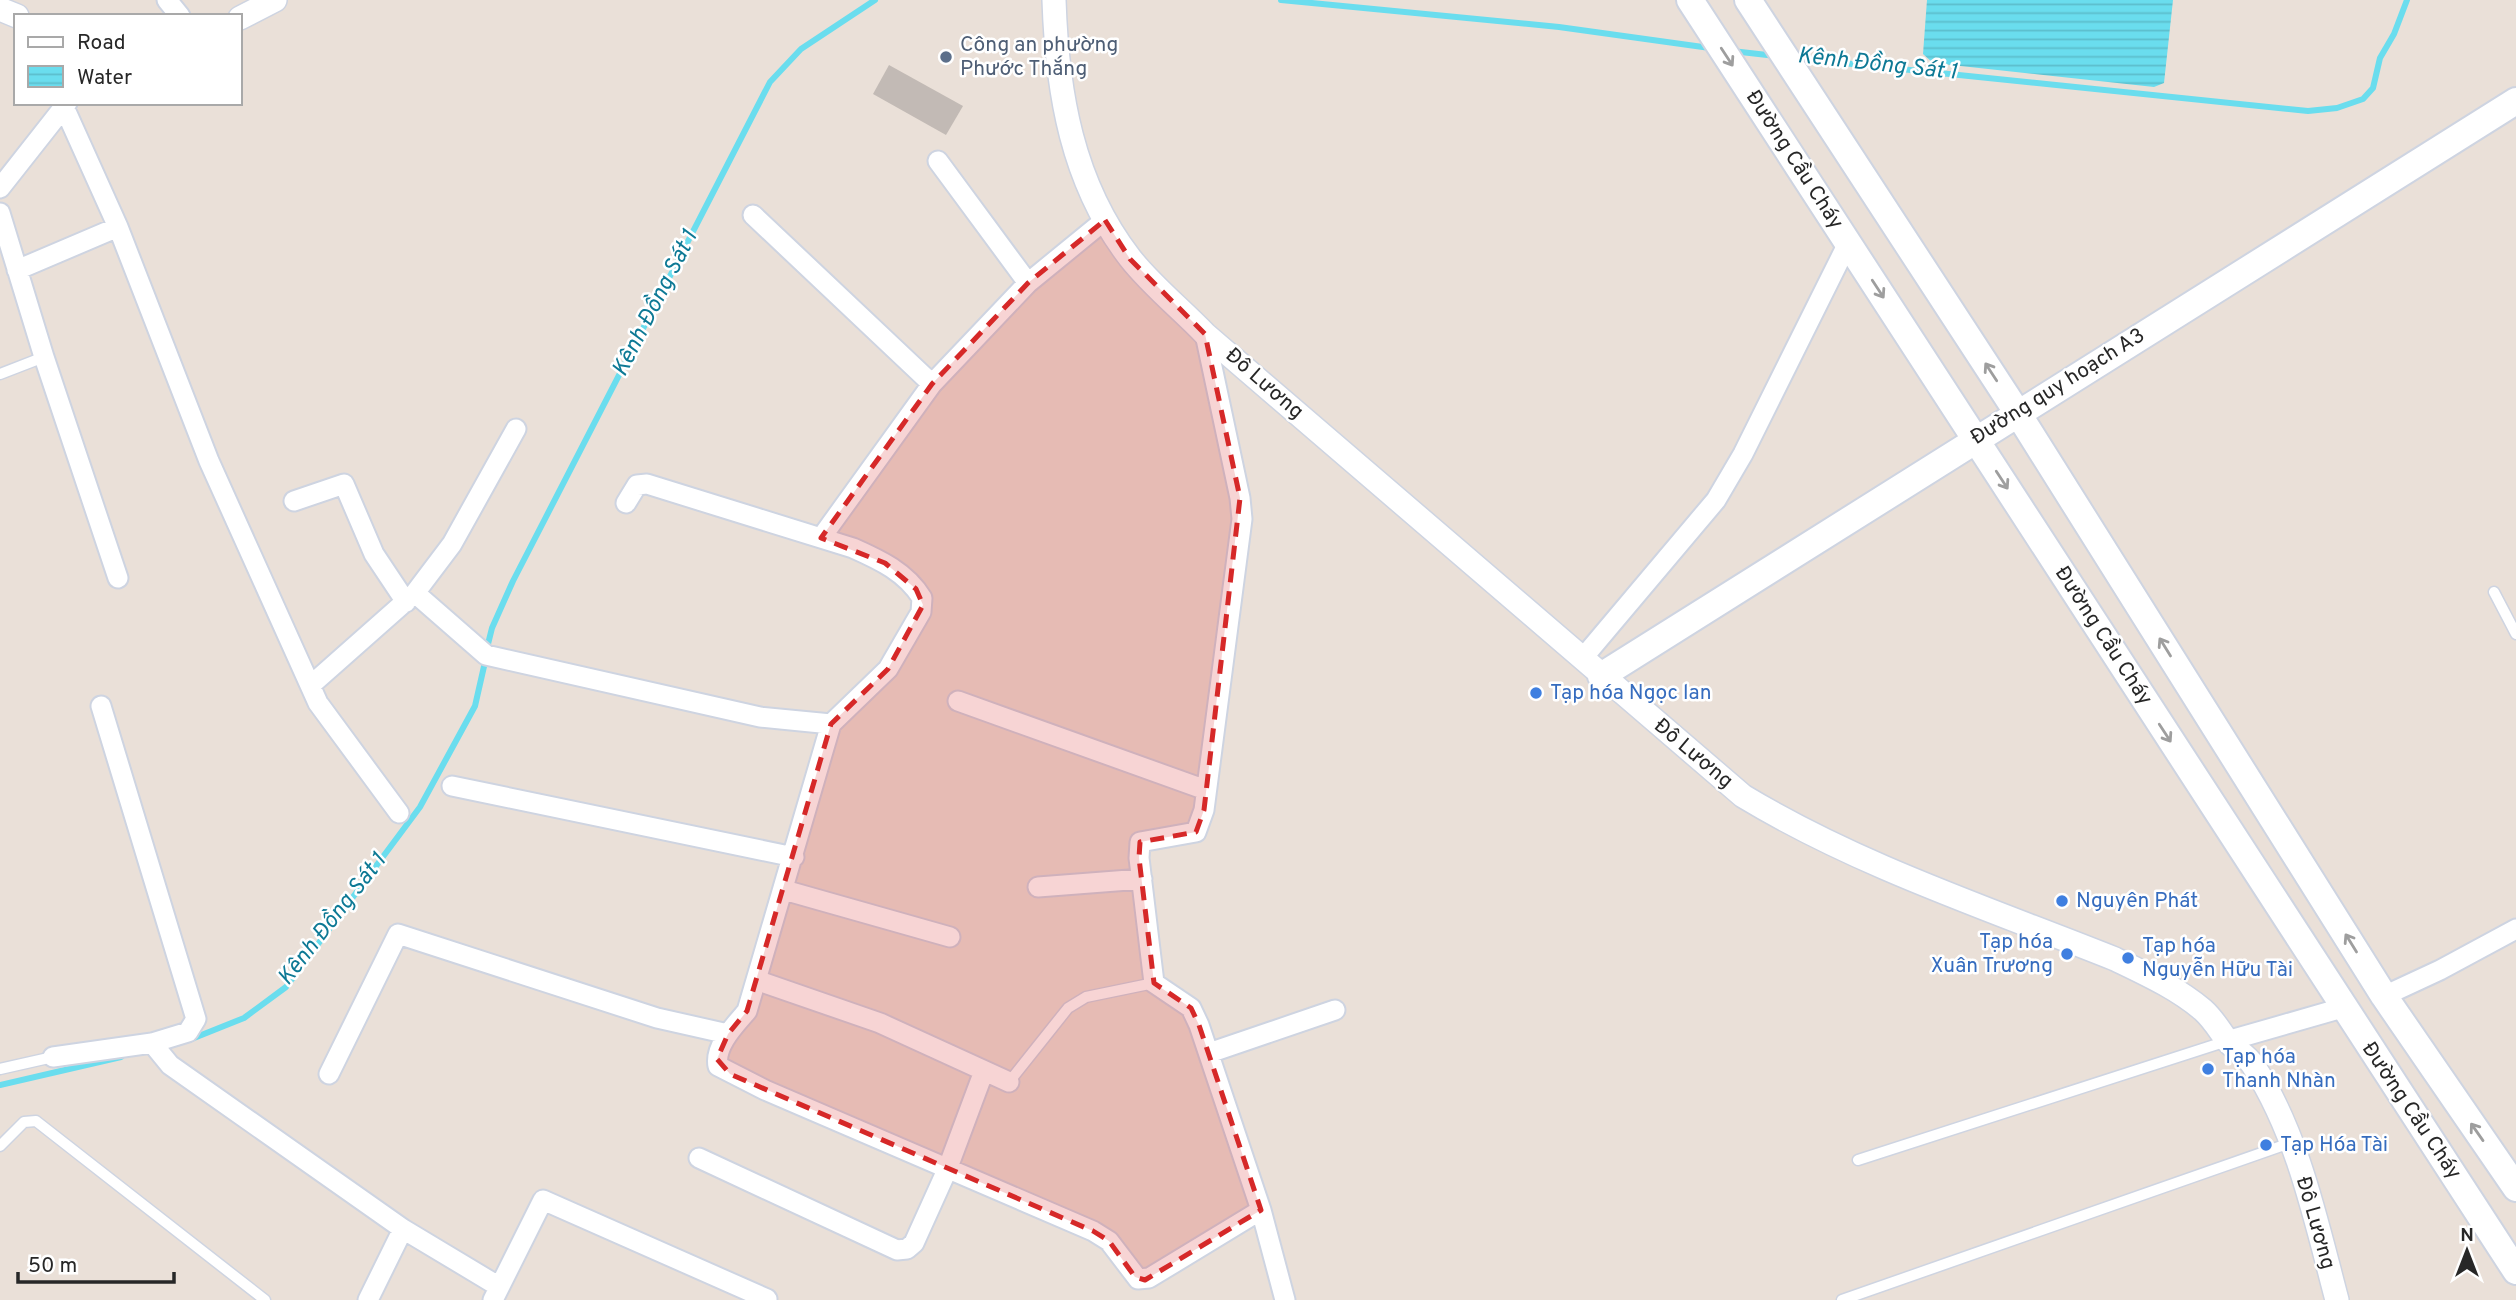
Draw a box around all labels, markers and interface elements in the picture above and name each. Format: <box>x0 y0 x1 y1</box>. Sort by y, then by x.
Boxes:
legend <box>14 14 242 105</box>
text: Road <box>77 30 126 57</box>
place label: Công an phường Phước Thắng <box>960 32 1118 83</box>
water label: Kênh Đồng Sát 1 <box>1796 42 1959 88</box>
one-way arrow <box>1720 47 1734 67</box>
marker: Công an phường Phước Thắng <box>938 49 954 65</box>
text: Water <box>77 65 132 92</box>
street label: Đường Cầu Cháy <box>1739 85 1849 235</box>
water label: Kênh Đồng Sát 1 <box>607 225 706 382</box>
one-way arrow <box>1871 279 1885 298</box>
street label: Đường quy hoạch A3 <box>1966 322 2150 452</box>
street label: Đô Lương <box>1219 343 1309 425</box>
one-way arrow <box>1983 362 1997 382</box>
one-way arrow <box>1995 469 2009 489</box>
street label: Đường Cầu Cháy <box>2048 561 2158 711</box>
one-way arrow <box>2157 638 2172 657</box>
place label: Tạp hóa Ngọc lan <box>1550 680 1712 707</box>
marker: Tạp hóa Ngọc lan <box>1528 685 1544 701</box>
street label: Đô Lương <box>1648 713 1738 795</box>
one-way arrow <box>2158 722 2172 742</box>
water label: Kênh Đồng Sát 1 <box>272 847 395 992</box>
place label: Nguyên Phát <box>2076 888 2198 915</box>
marker: Nguyên Phát <box>2054 893 2070 909</box>
place label: Tạp hóa Xuân Trương <box>1931 929 2053 980</box>
place label: Tạp hóa Nguyễn Hữu Tài <box>2142 933 2293 984</box>
one-way arrow <box>2343 934 2357 954</box>
marker: Tạp hóa Xuân Trương <box>2059 946 2075 962</box>
marker: Tạp hóa Nguyễn Hữu Tài <box>2120 950 2136 966</box>
street label: Đường Cầu Cháy <box>2355 1037 2467 1185</box>
place label: Tạp hóa Thanh Nhàn <box>2222 1044 2336 1095</box>
marker: Tạp hóa Thanh Nhàn <box>2200 1061 2216 1077</box>
one-way arrow <box>2470 1123 2484 1142</box>
place label: Tạp Hóa Tài <box>2280 1132 2388 1159</box>
marker: Tạp Hóa Tài <box>2258 1137 2274 1153</box>
street label: Đô Lương <box>2289 1173 2341 1273</box>
north arrow <box>2432 1216 2502 1286</box>
text: N <box>2460 1224 2474 1248</box>
scale bar <box>18 1240 173 1284</box>
text: 50 m <box>28 1253 77 1280</box>

